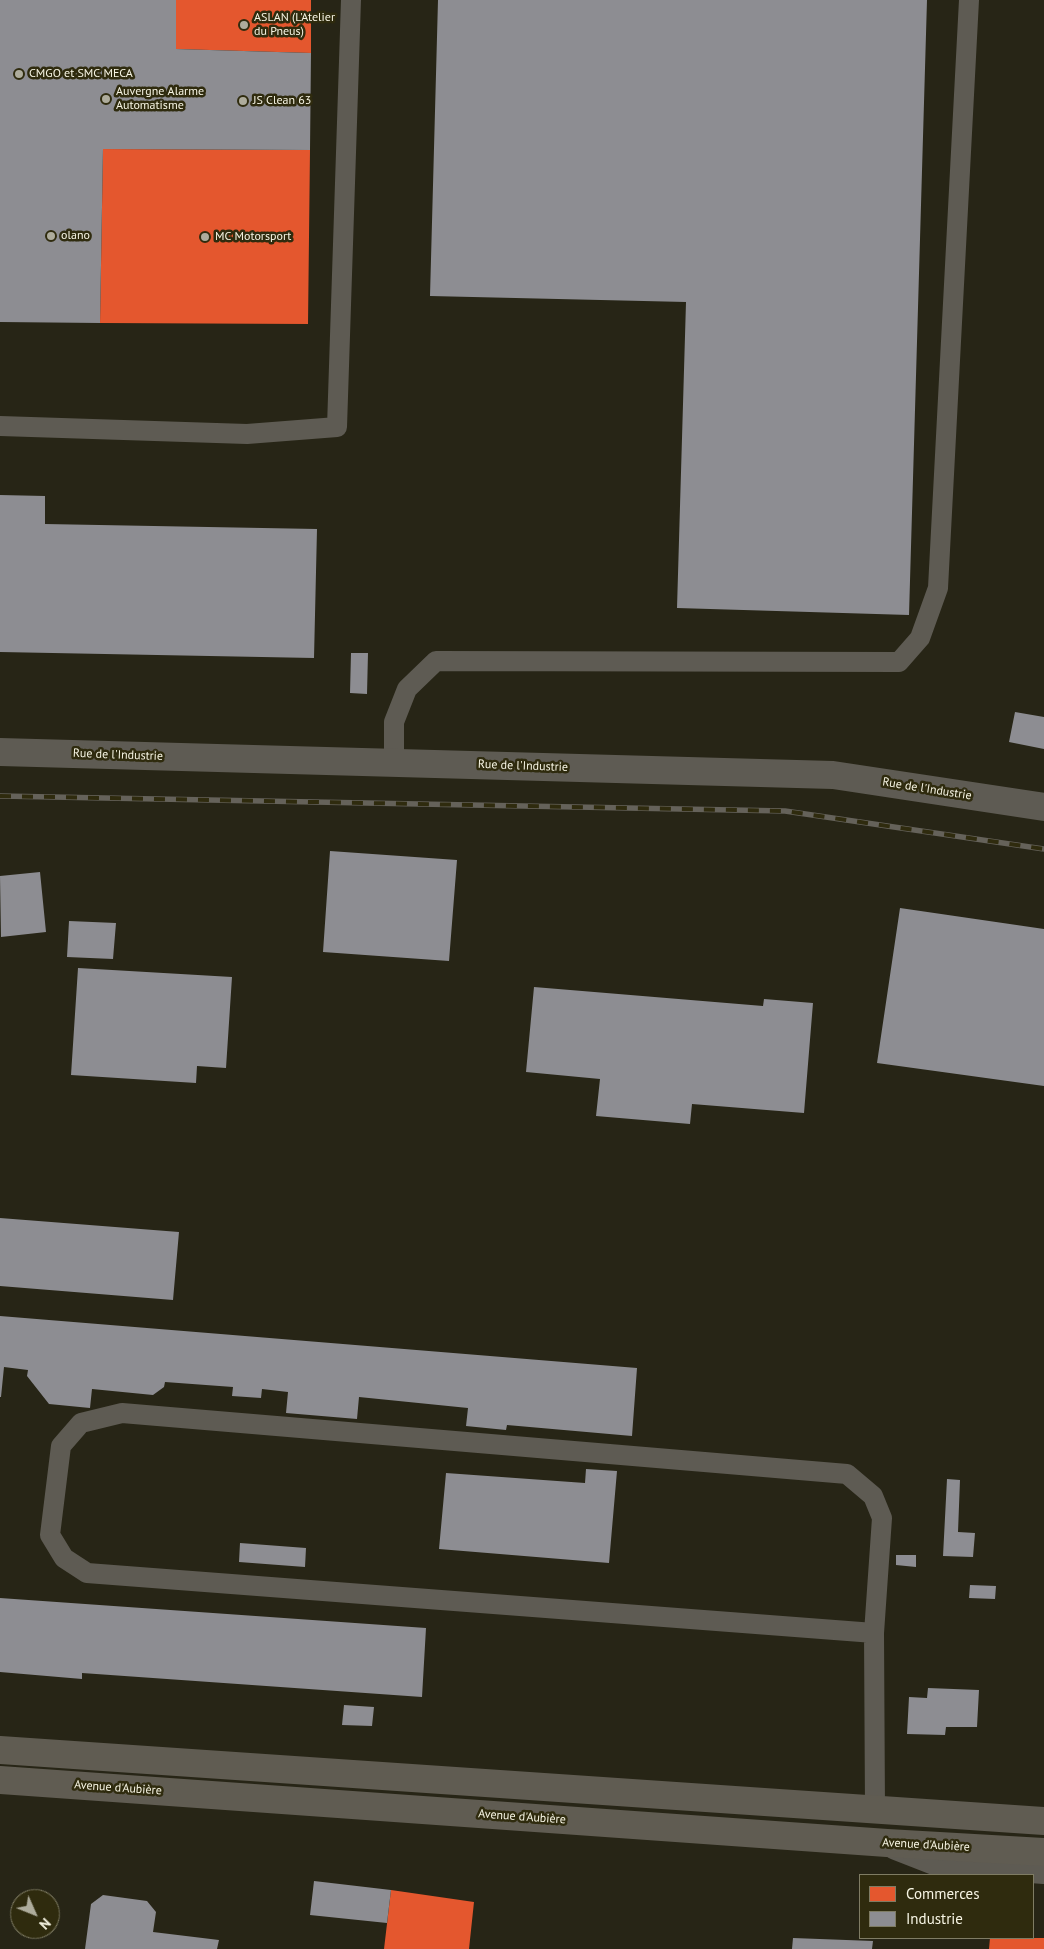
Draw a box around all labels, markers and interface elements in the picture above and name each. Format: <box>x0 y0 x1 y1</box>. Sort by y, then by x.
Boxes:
place label: ASLAN (L'Atelier du Pneus) <box>254 11 335 39</box>
marker: ASLAN (L'Atelier du Pneus) <box>238 19 250 31</box>
place label: CMGO et SMC MECA <box>29 67 133 81</box>
marker: CMGO et SMC MECA <box>13 68 25 80</box>
place label: Auvergne Alarme Automatisme <box>116 85 204 113</box>
marker: Auvergne Alarme Automatisme <box>100 93 112 105</box>
place label: JS Clean 63 <box>253 94 311 108</box>
marker: JS Clean 63 <box>237 95 249 107</box>
place label: olano <box>61 229 90 243</box>
marker: olano <box>45 230 57 242</box>
place label: MC Motorsport <box>215 230 291 244</box>
marker: MC Motorsport <box>199 231 211 243</box>
street label: Rue de l'Industrie <box>73 746 163 764</box>
street label: Rue de l'Industrie <box>478 757 568 775</box>
street label: Rue de l'Industrie <box>881 775 973 803</box>
street label: Avenue d'Aubière <box>74 1778 162 1798</box>
street label: Avenue d'Aubière <box>478 1807 566 1827</box>
street label: Avenue d'Aubière <box>882 1836 970 1854</box>
legend <box>859 1874 1034 1939</box>
text: Commerces <box>906 1884 980 1903</box>
north arrow <box>10 1889 60 1939</box>
text: Industrie <box>906 1909 963 1928</box>
text: N <box>35 1914 55 1933</box>

